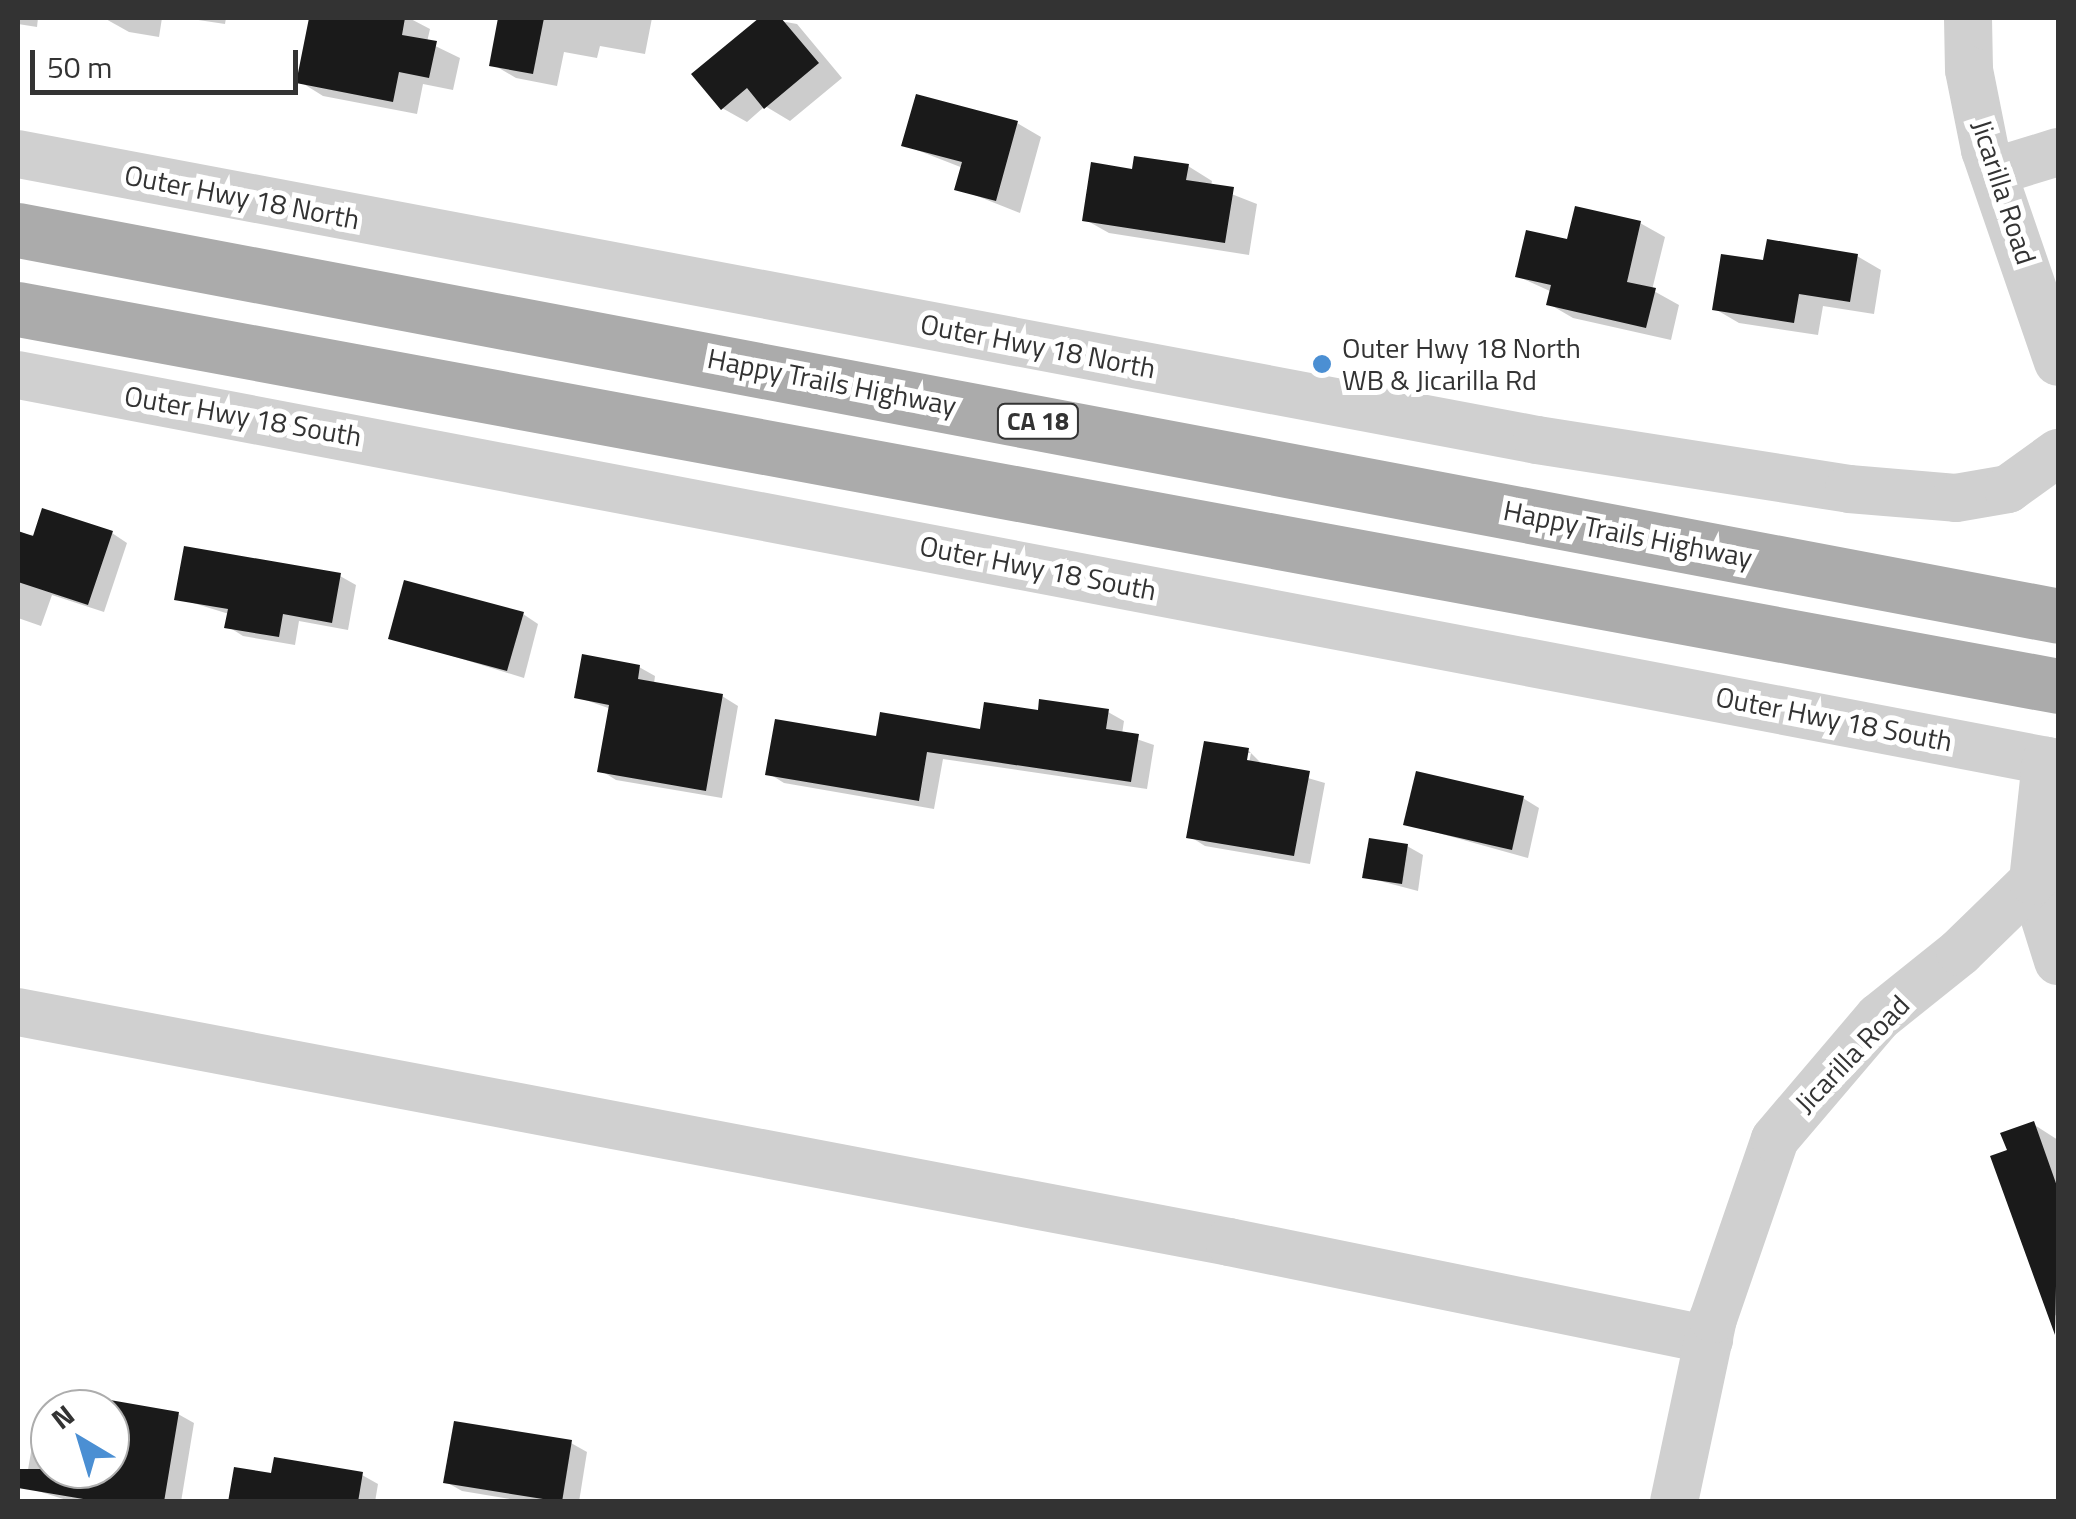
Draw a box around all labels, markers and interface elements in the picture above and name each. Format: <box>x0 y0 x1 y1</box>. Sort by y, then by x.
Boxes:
scale bar <box>35 30 302 92</box>
text: 50 m <box>47 44 112 90</box>
street label: Jicarilla Road <box>1965 115 2043 269</box>
street label: Outer Hwy 18 North <box>122 158 362 236</box>
street label: Outer Hwy 18 North <box>918 307 1158 385</box>
place label: Outer Hwy 18 North WB & Jicarilla Rd <box>1342 331 1581 397</box>
street label: Happy Trails Highway <box>705 341 959 423</box>
marker: Outer Hwy 18 North WB & Jicarilla Rd <box>1311 353 1333 375</box>
street label: Outer Hwy 18 South <box>122 379 364 453</box>
road number: CA 18 <box>996 401 1080 441</box>
street label: Happy Trails Highway <box>1501 493 1755 575</box>
street label: Outer Hwy 18 South <box>917 529 1159 607</box>
street label: Outer Hwy 18 South <box>1713 680 1955 758</box>
street label: Jicarilla Road <box>1788 988 1916 1120</box>
north arrow <box>30 1389 130 1489</box>
text: N <box>42 1394 83 1439</box>

